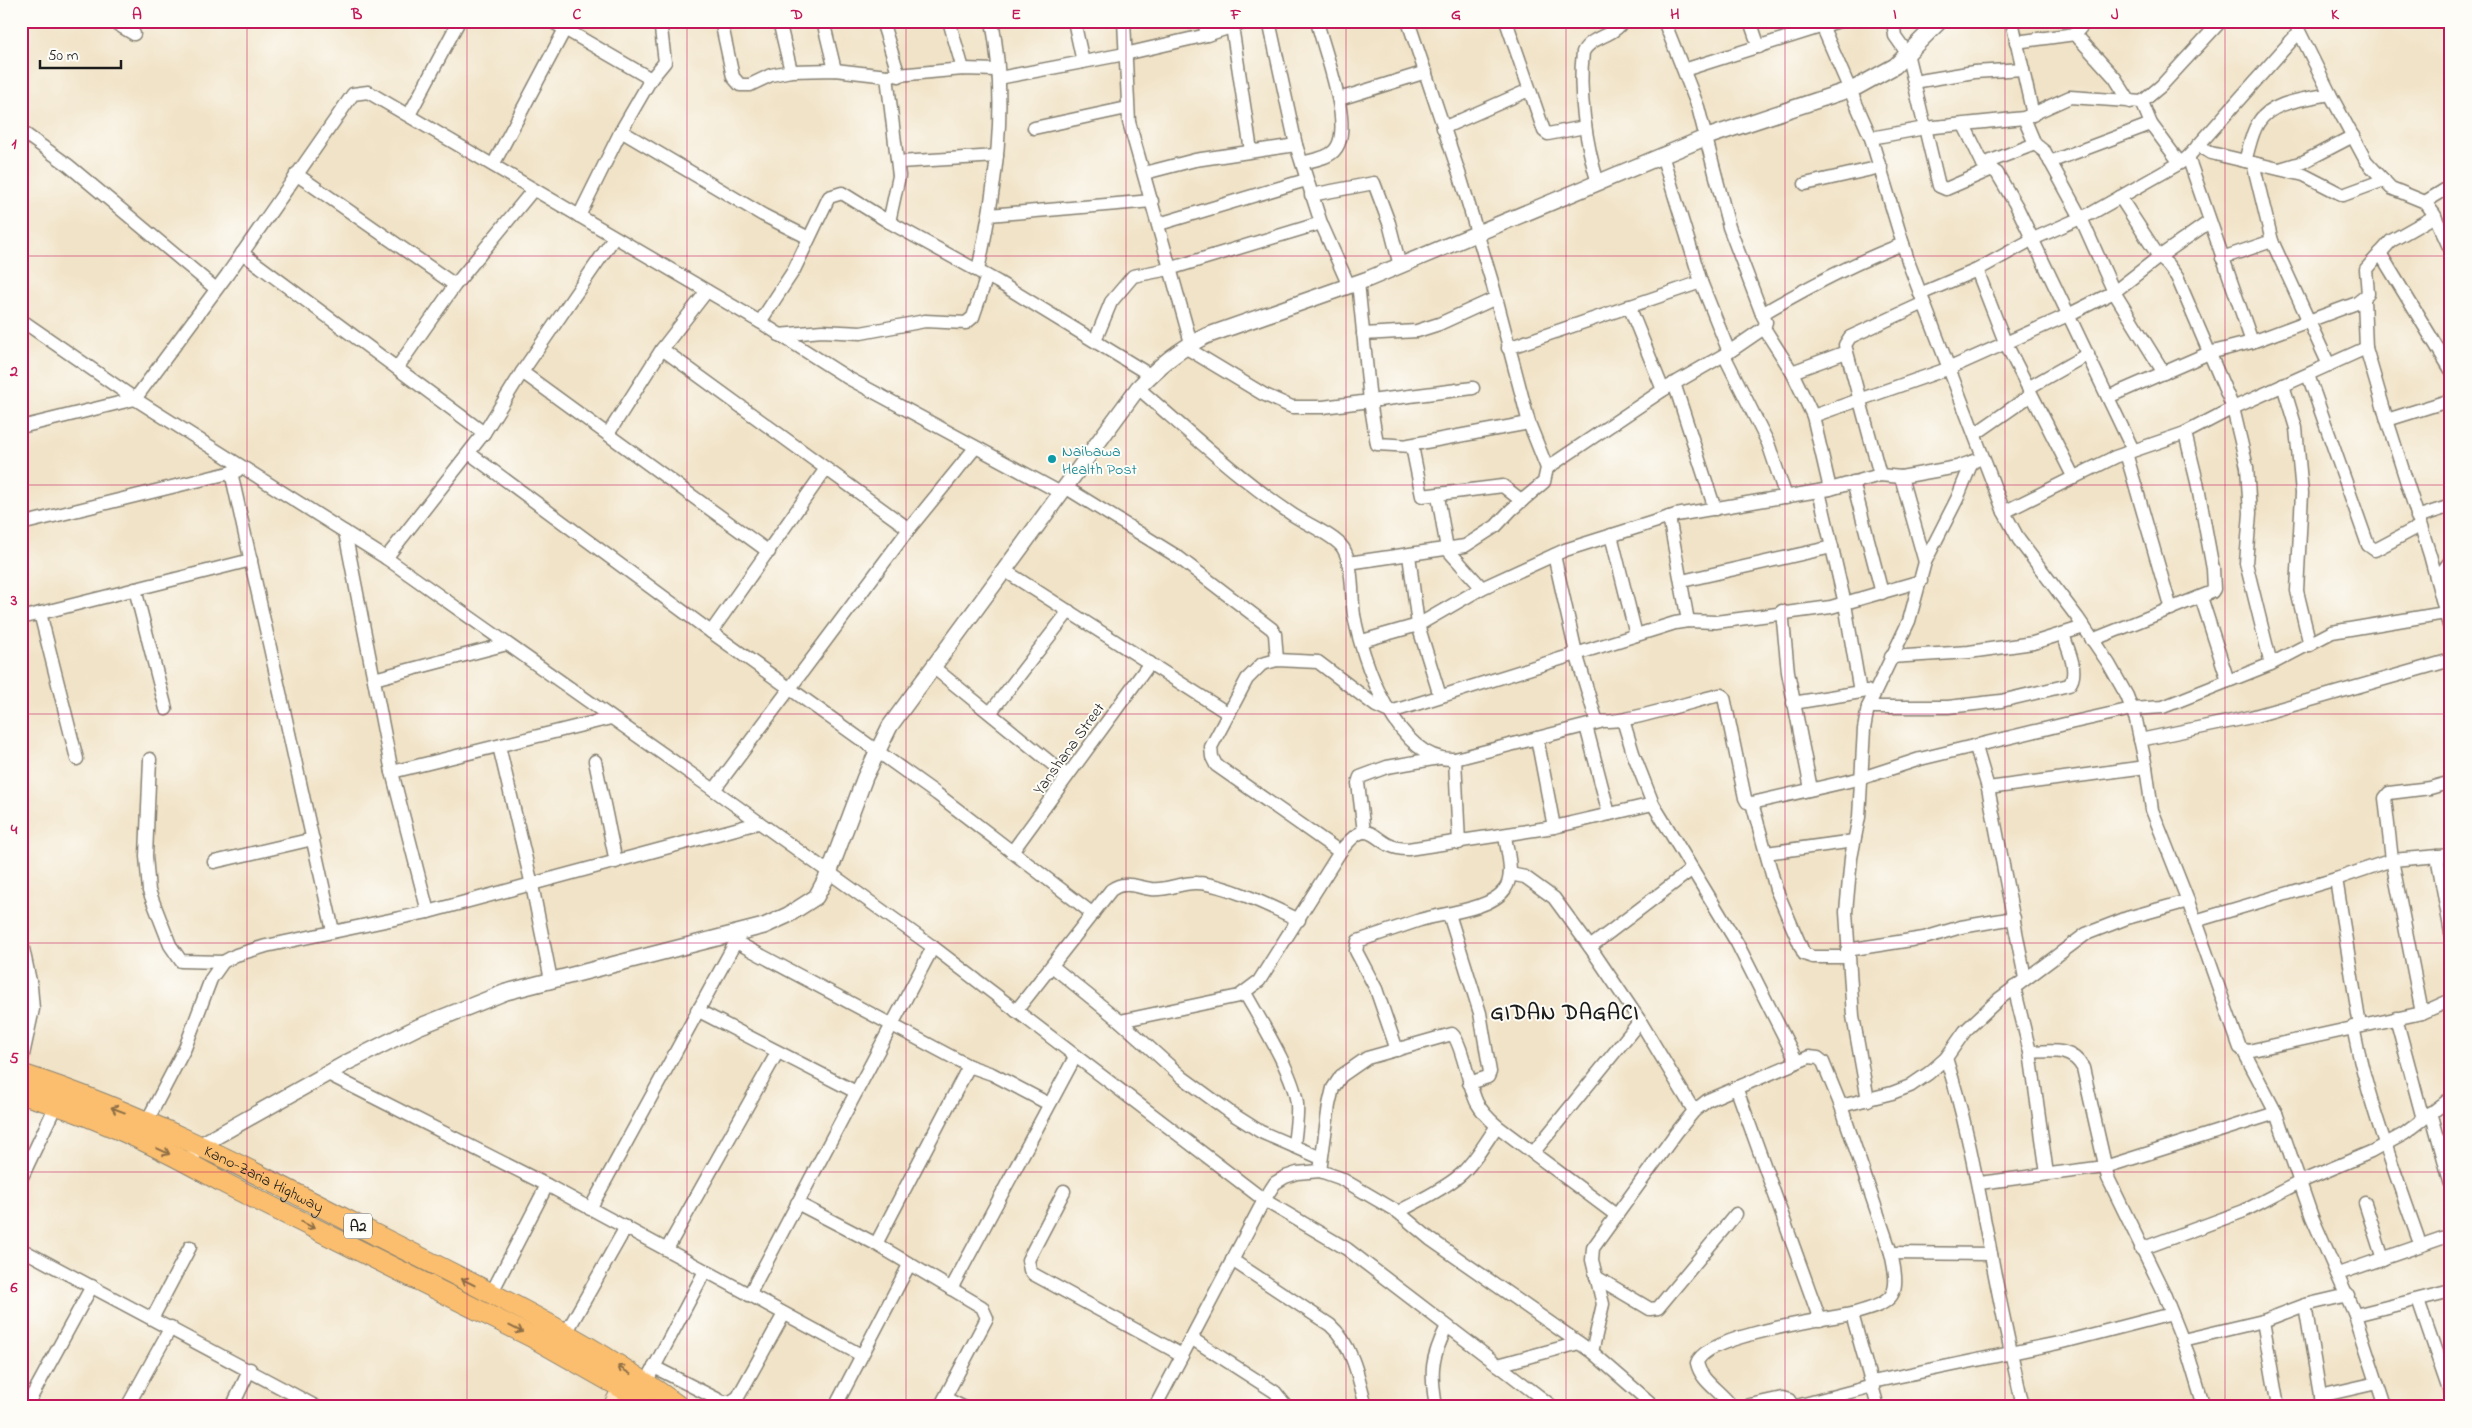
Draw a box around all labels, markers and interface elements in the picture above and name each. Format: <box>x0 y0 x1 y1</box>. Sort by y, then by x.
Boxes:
text: A <box>132 3 142 27</box>
text: B <box>351 3 363 27</box>
text: C <box>573 3 582 27</box>
text: D <box>790 3 803 27</box>
text: E <box>1011 3 1021 27</box>
text: F <box>1230 3 1242 27</box>
text: G <box>1451 3 1461 27</box>
text: H <box>1670 3 1680 27</box>
text: I <box>1893 3 1897 27</box>
text: J <box>2111 3 2119 27</box>
text: K <box>2331 3 2340 27</box>
scale bar <box>40 38 121 70</box>
text: 50 m <box>48 45 79 67</box>
text: 1 <box>11 132 17 156</box>
text: 2 <box>9 360 18 384</box>
place label: Naibawa Health Post <box>1062 440 1138 482</box>
marker: Naibawa Health Post <box>1046 453 1058 465</box>
text: 3 <box>10 589 18 613</box>
street label: Yanshana Street <box>1028 697 1112 800</box>
text: 4 <box>10 818 18 842</box>
district label: GIDAN DAGACI <box>1491 999 1639 1029</box>
text: 5 <box>9 1047 19 1071</box>
one-way arrow <box>111 1105 126 1114</box>
street label: Kano-Zaria Highway <box>200 1140 328 1220</box>
one-way arrow <box>155 1147 170 1157</box>
road number: A2 <box>344 1214 372 1238</box>
one-way arrow <box>300 1221 315 1230</box>
text: 6 <box>9 1276 18 1300</box>
one-way arrow <box>461 1277 476 1286</box>
one-way arrow <box>508 1325 523 1334</box>
one-way arrow <box>618 1365 632 1375</box>

